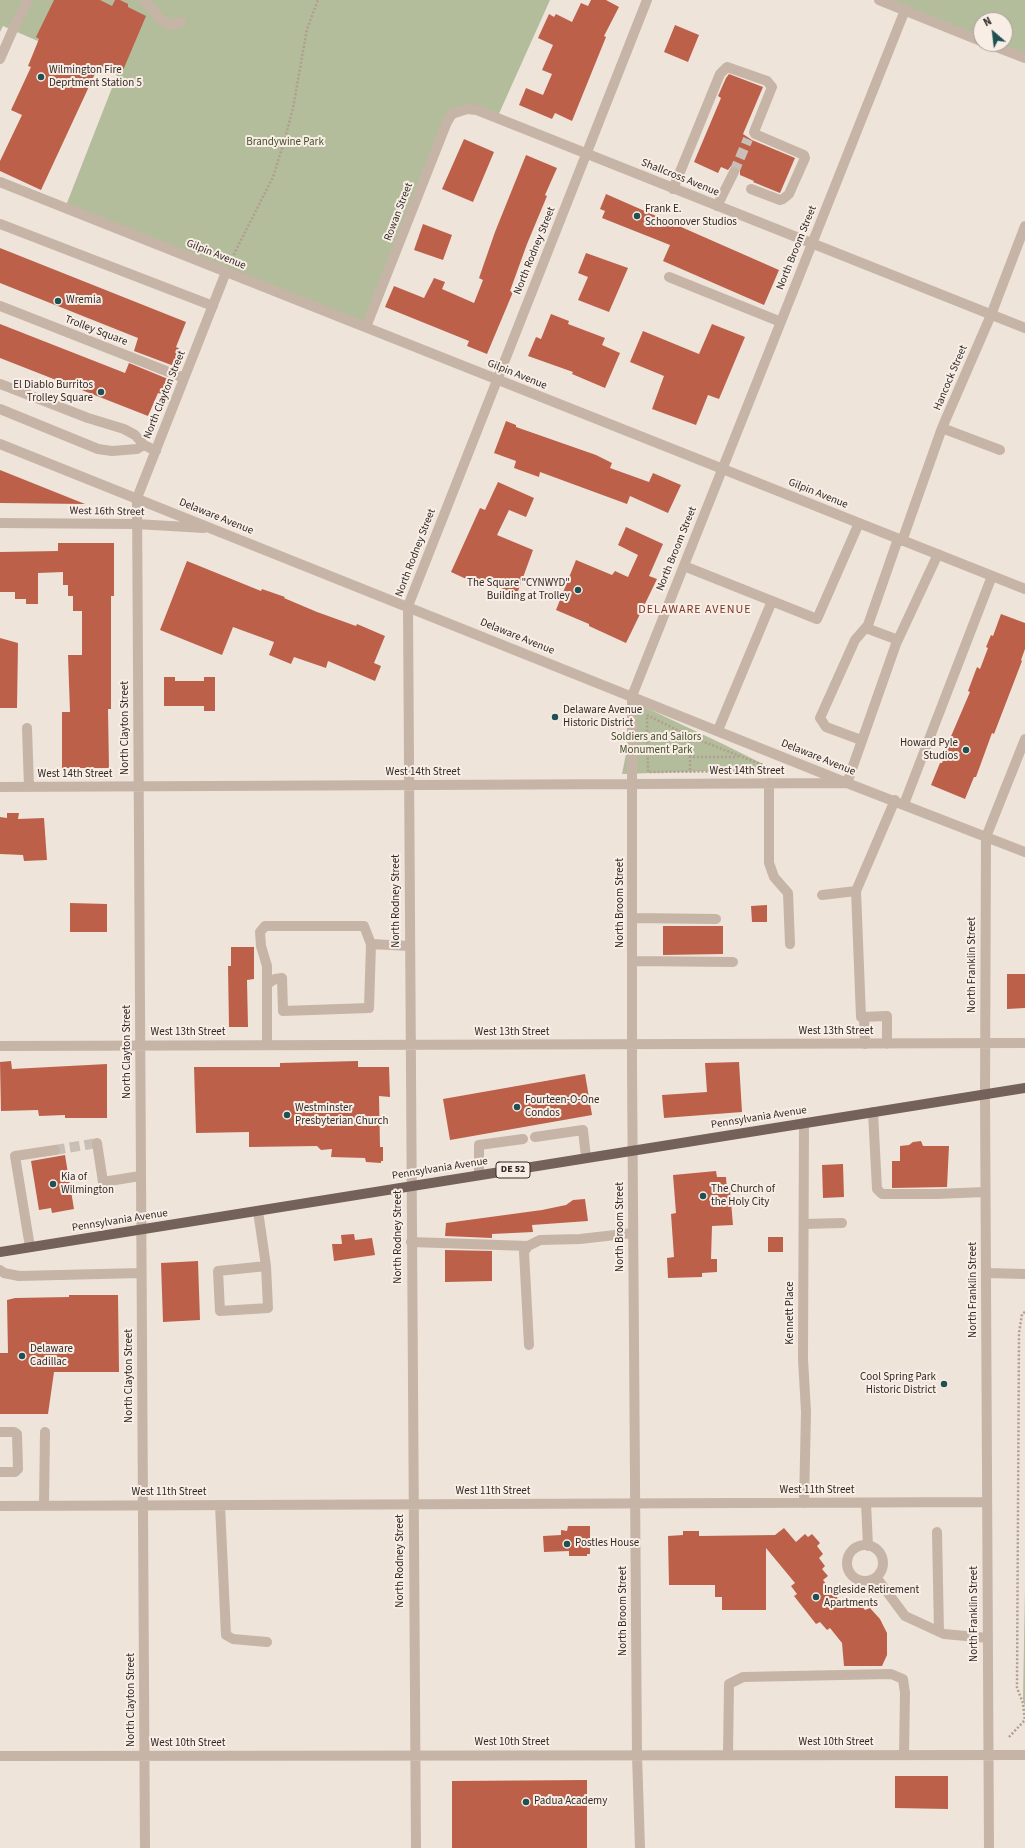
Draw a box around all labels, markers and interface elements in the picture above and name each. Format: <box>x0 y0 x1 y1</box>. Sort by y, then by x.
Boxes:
north arrow <box>973 12 1013 52</box>
text: N <box>981 14 994 30</box>
place label: Wilmington Fire Deprtment Station 5 <box>49 64 142 90</box>
marker: Wilmington Fire Deprtment Station 5 <box>36 72 46 82</box>
park label: Brandywine Park <box>246 136 324 150</box>
street label: Shallcross Avenue <box>639 156 721 200</box>
street label: Rowan Street <box>382 181 416 243</box>
place label: Frank E. Schoonover Studios <box>645 203 737 229</box>
street label: North Broom Street <box>774 204 820 292</box>
street label: North Rodney Street <box>511 205 559 297</box>
marker: Frank E. Schoonover Studios <box>632 211 642 221</box>
street label: Gilpin Avenue <box>184 237 248 273</box>
place label: Wremia <box>66 294 101 308</box>
marker: Wremia <box>53 296 63 306</box>
street label: Trolley Square <box>63 313 129 349</box>
street label: Hancock Street <box>931 343 971 413</box>
street label: North Clayton Street <box>141 349 189 441</box>
street label: Gilpin Avenue <box>485 357 549 393</box>
place label: El Diablo Burritos Trolley Square <box>13 379 93 405</box>
marker: El Diablo Burritos Trolley Square <box>96 387 106 397</box>
street label: Gilpin Avenue <box>786 476 850 512</box>
street label: Delaware Avenue <box>177 496 255 538</box>
street label: West 16th Street <box>69 505 145 519</box>
street label: North Broom Street <box>654 505 700 593</box>
street label: North Rodney Street <box>393 507 439 599</box>
place label: The Square "CYNWYD" Building at Trolley <box>467 577 570 603</box>
marker: The Square "CYNWYD" Building at Trolley <box>573 585 583 595</box>
district label: DELAWARE AVENUE <box>638 603 752 617</box>
street label: Delaware Avenue <box>478 616 556 658</box>
street label: North Clayton Street <box>119 681 133 775</box>
place label: Delaware Avenue Historic District <box>563 704 642 730</box>
marker: Delaware Avenue Historic District <box>550 712 560 722</box>
park label: Soldiers and Sailors Monument Park <box>611 731 701 757</box>
street label: Delaware Avenue <box>779 737 857 779</box>
place label: Howard Pyle Studios <box>900 737 958 763</box>
marker: Howard Pyle Studios <box>961 745 971 755</box>
street label: West 14th Street <box>710 765 784 779</box>
street label: West 14th Street <box>386 766 460 780</box>
street label: West 14th Street <box>38 768 112 782</box>
street label: North Rodney Street <box>390 854 404 948</box>
street label: North Broom Street <box>614 858 628 948</box>
street label: North Franklin Street <box>966 917 980 1013</box>
street label: North Clayton Street <box>121 1005 135 1099</box>
street label: West 13th Street <box>799 1025 873 1039</box>
street label: West 13th Street <box>151 1026 225 1040</box>
street label: West 13th Street <box>475 1026 549 1040</box>
place label: Fourteen-O-One Condos <box>525 1094 599 1120</box>
place label: Westminster Presbyterian Church <box>295 1102 388 1128</box>
marker: Fourteen-O-One Condos <box>512 1102 522 1112</box>
street label: Pennsylvania Avenue <box>710 1104 808 1132</box>
marker: Westminster Presbyterian Church <box>282 1110 292 1120</box>
street label: Pennsylvania Avenue <box>391 1155 489 1183</box>
road number: DE 52 <box>496 1162 530 1178</box>
place label: Kia of Wilmington <box>61 1171 114 1197</box>
marker: Kia of Wilmington <box>48 1179 58 1189</box>
street label: North Broom Street <box>614 1182 628 1272</box>
place label: The Church of the Holy City <box>711 1183 775 1209</box>
street label: North Rodney Street <box>392 1190 406 1284</box>
marker: The Church of the Holy City <box>698 1191 708 1201</box>
street label: Pennsylvania Avenue <box>71 1207 169 1235</box>
street label: North Franklin Street <box>967 1242 981 1338</box>
street label: Kennett Place <box>784 1281 798 1345</box>
street label: North Clayton Street <box>123 1329 137 1423</box>
place label: Delaware Cadillac <box>30 1343 73 1369</box>
marker: Delaware Cadillac <box>17 1351 27 1361</box>
place label: Cool Spring Park Historic District <box>860 1371 936 1397</box>
marker: Cool Spring Park Historic District <box>939 1379 949 1389</box>
street label: West 11th Street <box>780 1484 854 1498</box>
street label: West 11th Street <box>456 1485 530 1499</box>
street label: West 11th Street <box>132 1486 206 1500</box>
street label: North Rodney Street <box>394 1514 408 1608</box>
place label: Postles House <box>575 1537 639 1551</box>
marker: Postles House <box>562 1539 572 1549</box>
street label: North Broom Street <box>617 1566 631 1656</box>
street label: North Franklin Street <box>968 1566 982 1662</box>
place label: Ingleside Retirement Apartments <box>824 1584 919 1610</box>
marker: Ingleside Retirement Apartments <box>811 1592 821 1602</box>
street label: North Clayton Street <box>125 1653 139 1747</box>
street label: West 10th Street <box>475 1736 549 1750</box>
street label: West 10th Street <box>799 1736 873 1750</box>
street label: West 10th Street <box>151 1737 225 1751</box>
place label: Padua Academy <box>534 1795 607 1809</box>
marker: Padua Academy <box>521 1797 531 1807</box>

